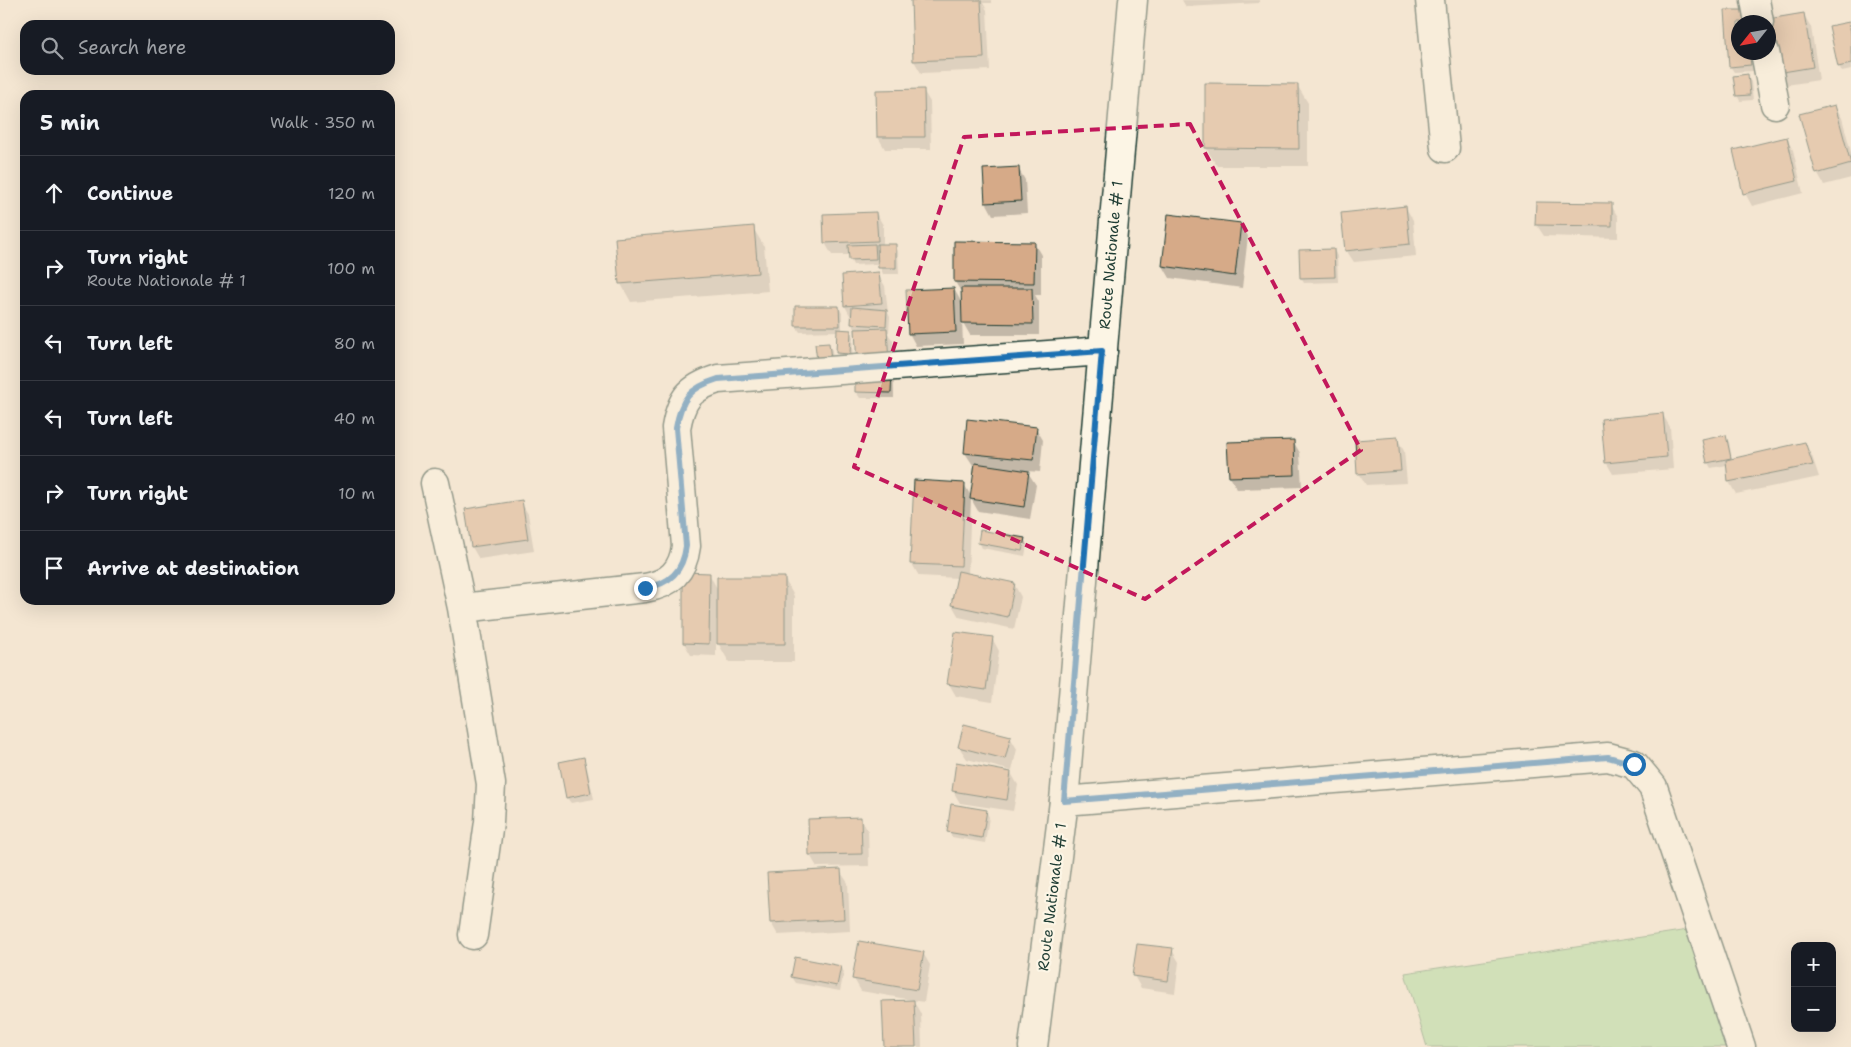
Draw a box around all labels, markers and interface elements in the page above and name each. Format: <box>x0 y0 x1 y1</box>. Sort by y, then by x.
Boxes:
north arrow <box>1731 15 1776 60</box>
search box <box>20 20 395 75</box>
icon: search <box>38 34 66 62</box>
text: Search here <box>78 35 187 60</box>
text: 5 min <box>40 109 100 137</box>
text: Walk · 350 m <box>270 112 375 133</box>
icon: ahead <box>40 179 68 207</box>
street label: Route Nationale # 1 <box>1095 180 1127 330</box>
text: Continue <box>87 181 173 206</box>
text: 120 m <box>328 183 375 204</box>
text: Turn right <box>87 245 188 270</box>
icon: right <box>40 254 68 282</box>
text: 100 m <box>327 258 375 279</box>
text: Route Nationale # 1 <box>87 270 246 291</box>
icon: left <box>40 329 68 357</box>
text: Turn left <box>87 331 173 356</box>
text: 80 m <box>334 333 375 354</box>
icon: left <box>40 404 68 432</box>
text: Turn left <box>87 406 173 431</box>
text: 40 m <box>333 408 375 429</box>
icon: right <box>40 479 68 507</box>
text: Turn right <box>87 481 188 506</box>
text: 10 m <box>338 483 375 504</box>
icon: arrive <box>40 554 68 582</box>
text: Arrive at destination <box>87 556 299 581</box>
route end <box>634 577 657 600</box>
route start <box>1623 753 1646 776</box>
street label: Route Nationale # 1 <box>1033 822 1071 972</box>
map controls <box>1791 942 1836 1032</box>
button: + <box>1791 942 1836 987</box>
button: − <box>1791 987 1836 1032</box>

